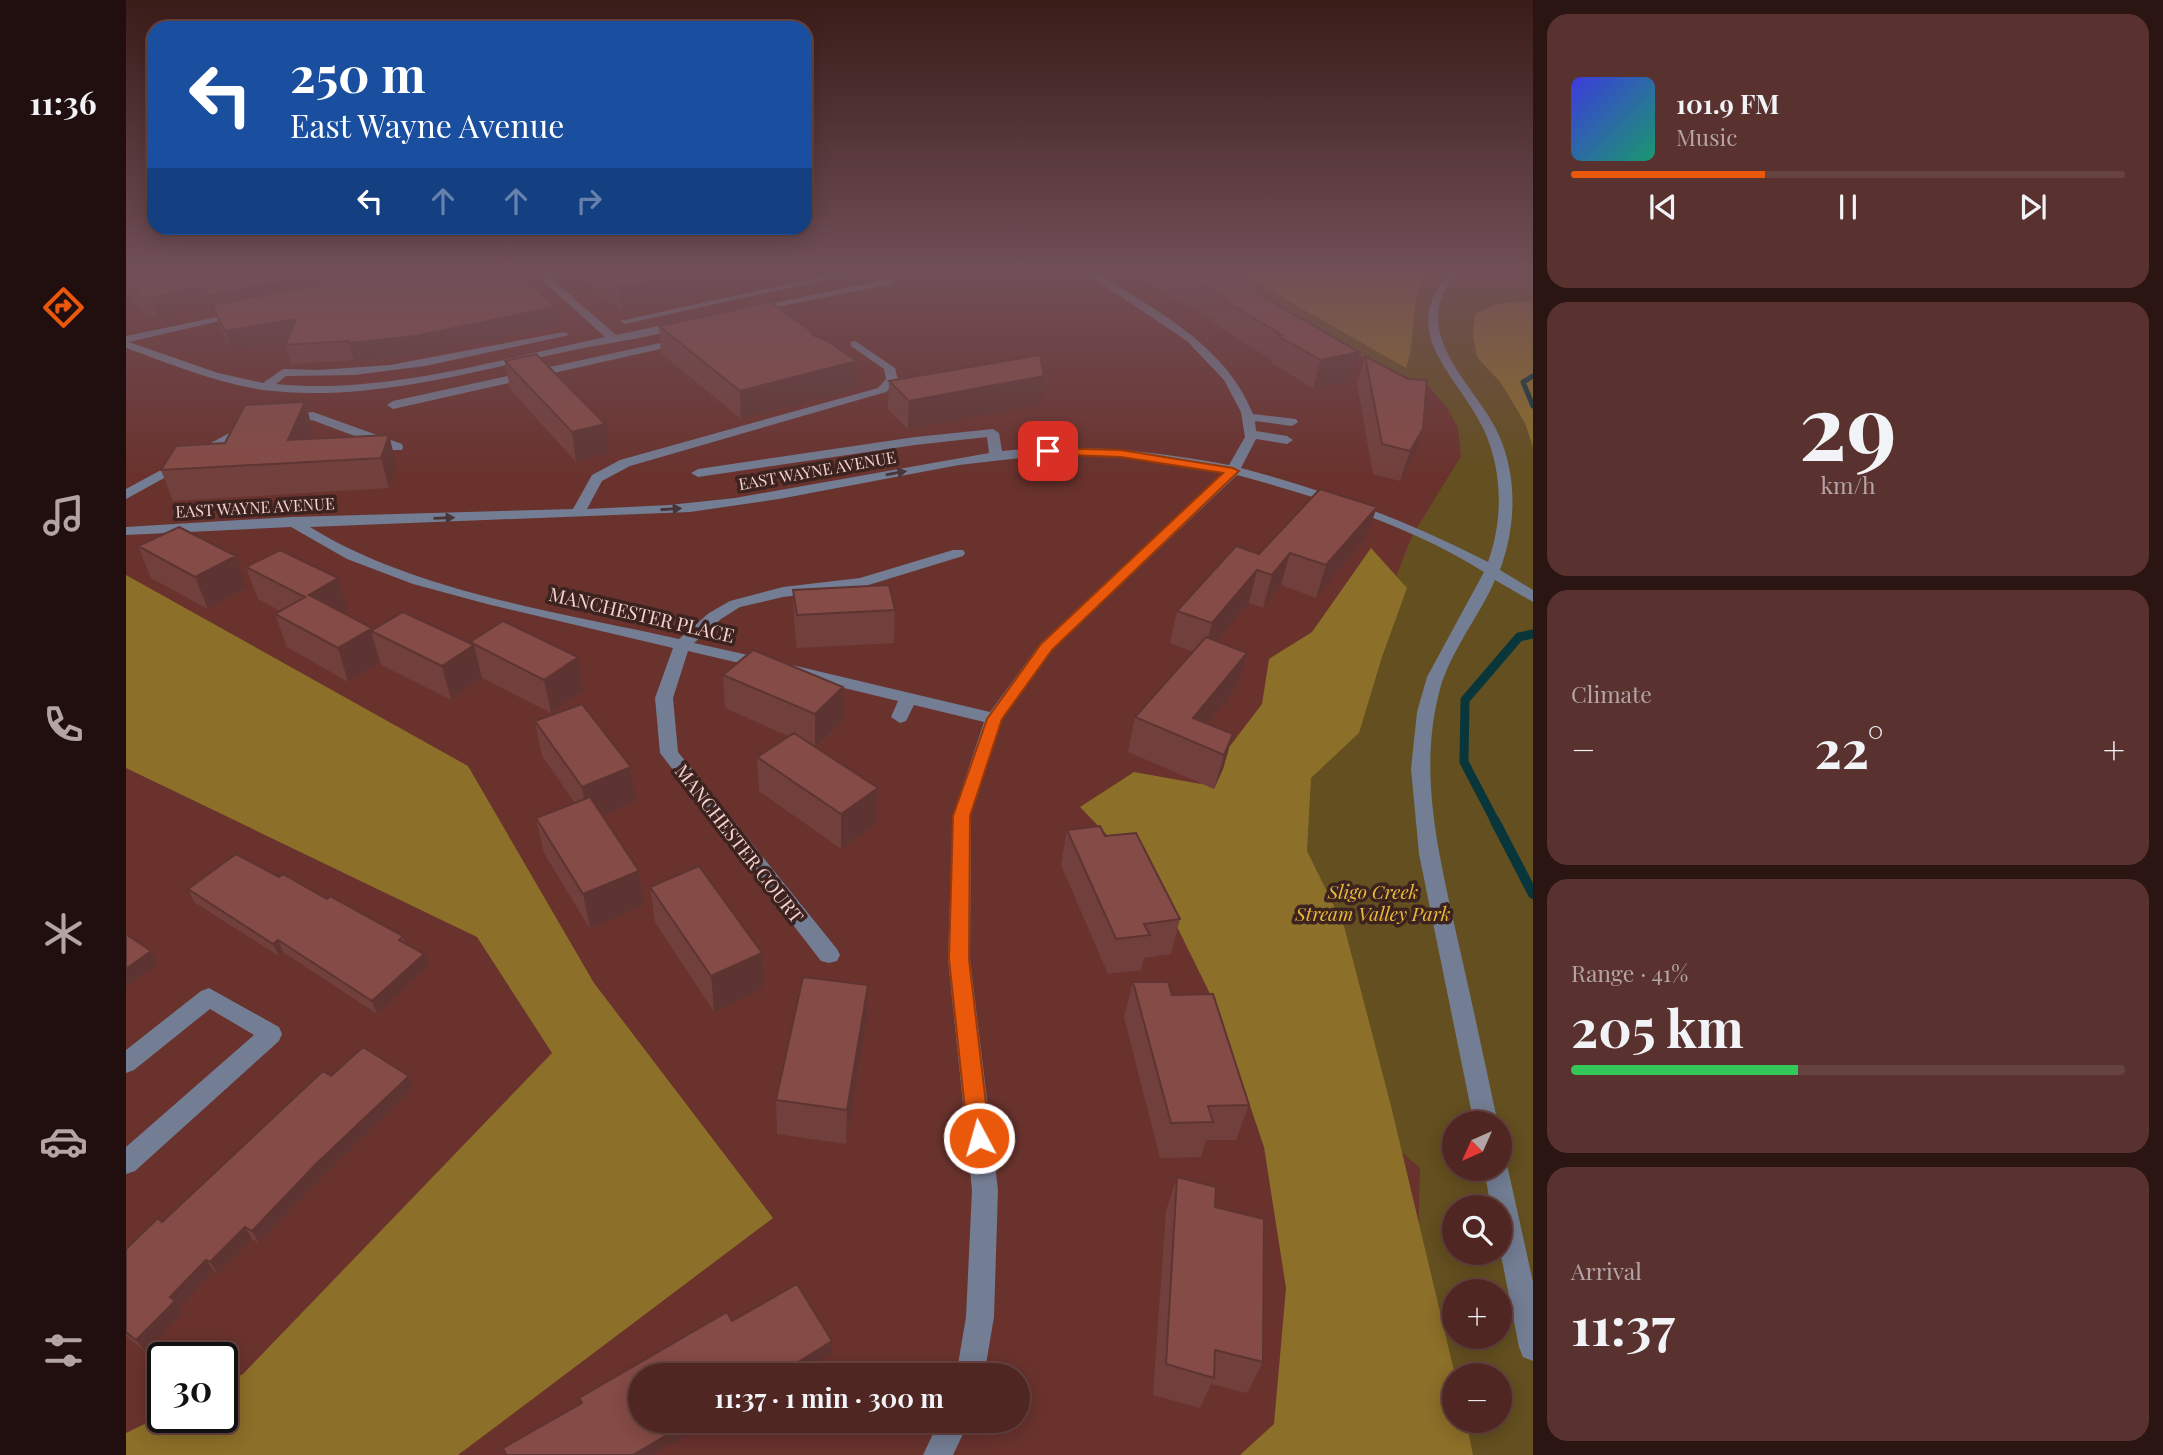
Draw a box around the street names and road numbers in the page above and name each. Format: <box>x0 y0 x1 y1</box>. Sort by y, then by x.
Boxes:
street label: EAST WAYNE AVENUE <box>737 446 897 494</box>
street label: EAST WAYNE AVENUE <box>175 492 335 522</box>
street label: MANCHESTER PLACE <box>547 580 737 648</box>
street label: MANCHESTER COURT <box>670 758 810 928</box>

